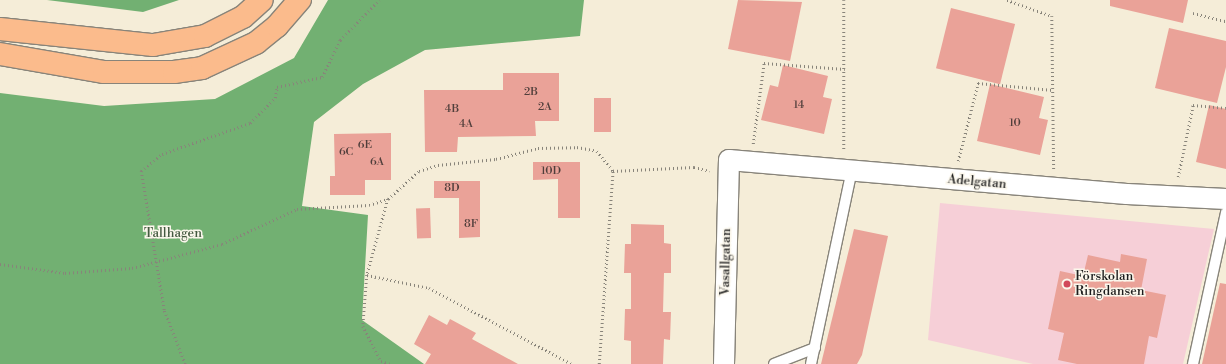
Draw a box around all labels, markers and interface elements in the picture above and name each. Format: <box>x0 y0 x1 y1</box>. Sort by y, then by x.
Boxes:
house number: 2B <box>524 85 538 99</box>
house number: 14 <box>794 98 804 112</box>
house number: 2A <box>538 100 552 114</box>
house number: 4B <box>445 102 459 116</box>
house number: 10 <box>1009 116 1021 130</box>
house number: 4A <box>459 117 473 131</box>
house number: 6E <box>358 138 372 152</box>
house number: 6C <box>339 145 353 159</box>
house number: 6A <box>370 155 384 169</box>
house number: 10D <box>541 164 561 178</box>
street label: Adelgatan <box>947 172 1007 192</box>
house number: 8D <box>444 181 460 195</box>
house number: 8F <box>464 217 478 231</box>
park label: Tallhagen <box>144 225 202 241</box>
street label: Vasallgatan <box>718 228 734 296</box>
place label: Förskolan Ringdansen <box>1075 269 1144 300</box>
marker: Förskolan Ringdansen <box>1062 279 1072 289</box>

